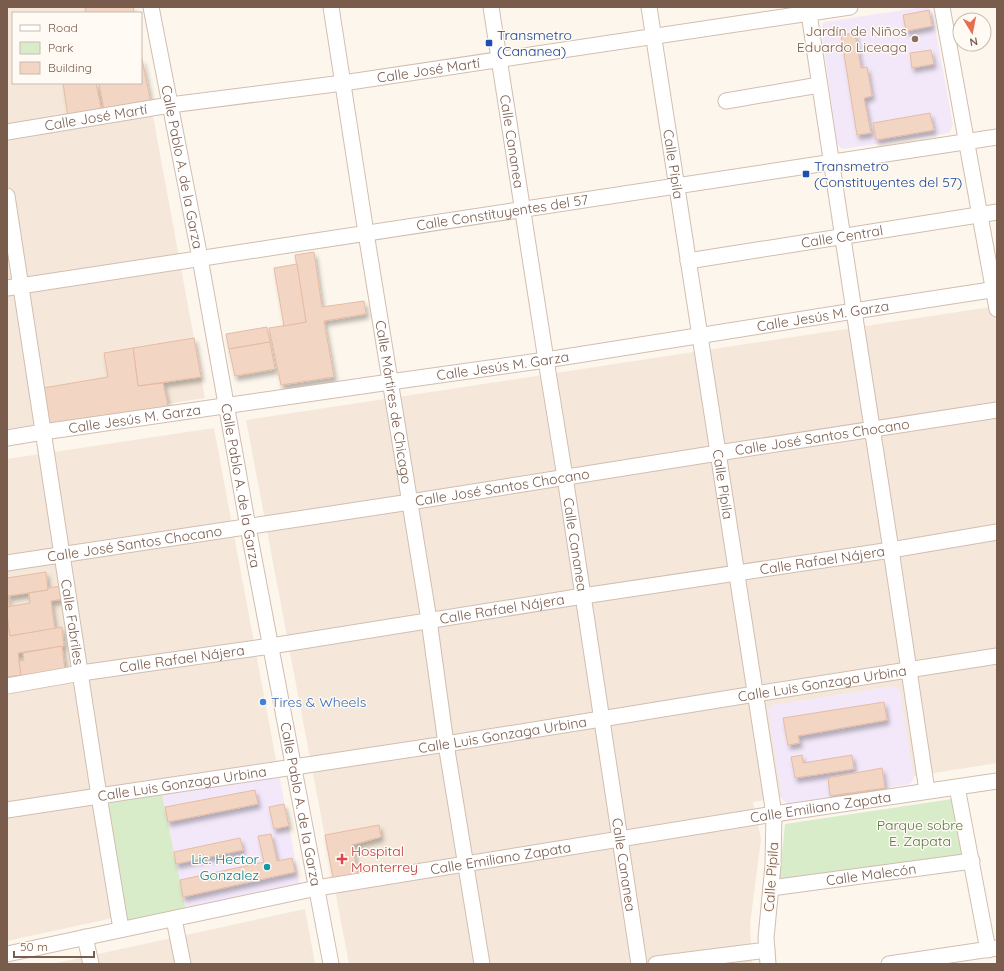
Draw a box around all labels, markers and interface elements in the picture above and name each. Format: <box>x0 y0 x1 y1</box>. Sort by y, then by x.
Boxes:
legend <box>12 12 142 84</box>
north arrow <box>952 12 992 52</box>
text: Road <box>48 20 78 35</box>
place label: Jardín de Niños Eduardo Liceaga <box>797 22 907 56</box>
place label: Transmetro (Cananea) <box>497 26 572 60</box>
marker: Jardín de Niños Eduardo Liceaga <box>910 34 920 44</box>
text: N <box>969 34 979 49</box>
marker: Transmetro (Cananea) <box>484 38 494 48</box>
text: Park <box>48 40 73 55</box>
street label: Calle José Martí <box>376 54 481 87</box>
text: Building <box>48 60 92 75</box>
street label: Calle Pablo A. de la Garza <box>157 84 207 250</box>
street label: Calle Cananea <box>496 93 528 189</box>
street label: Calle José Martí <box>43 100 148 135</box>
street label: Calle Pípila <box>659 128 688 200</box>
place label: Transmetro (Constituyentes del 57) <box>814 157 962 191</box>
marker: Transmetro (Constituyentes del 57) <box>801 169 811 179</box>
street label: Calle Constituyentes del 57 <box>415 190 589 234</box>
street label: Calle Central <box>800 221 884 252</box>
street label: Calle Jesús M. Garza <box>756 297 890 335</box>
street label: Calle Mártires de Chicago <box>371 319 416 485</box>
street label: Calle Jesús M. Garza <box>435 347 570 384</box>
street label: Calle Jesús M. Garza <box>67 400 202 437</box>
street label: Calle Pablo A. de la Garza <box>217 402 265 569</box>
street label: Calle José Santos Chocano <box>734 415 911 459</box>
street label: Calle Pípila <box>709 448 737 520</box>
street label: Calle José Santos Chocano <box>414 465 591 510</box>
street label: Calle Cananea <box>559 496 591 592</box>
street label: Calle José Santos Chocano <box>46 522 223 566</box>
street label: Calle Rafael Nájera <box>759 542 886 578</box>
street label: Calle Fabriles <box>57 578 88 666</box>
street label: Calle Rafael Nájera <box>438 590 566 628</box>
street label: Calle Rafael Nájera <box>118 641 246 676</box>
street label: Calle Luis Gonzaga Urbina <box>737 661 908 706</box>
place label: Tires & Wheels <box>271 693 366 711</box>
marker: Tires & Wheels <box>258 697 268 707</box>
street label: Calle Luis Gonzaga Urbina <box>417 712 588 757</box>
street label: Calle Pablo A. de la Garza <box>276 721 325 888</box>
street label: Calle Luis Gonzaga Urbina <box>96 762 268 805</box>
street label: Calle Emiliano Zapata <box>749 788 892 827</box>
park label: Parque sobre E. Zapata <box>877 816 963 850</box>
street label: Calle Cananea <box>608 817 640 913</box>
street label: Calle Emiliano Zapata <box>429 838 572 879</box>
street label: Calle Pípila <box>760 841 782 913</box>
place label: Hospital Monterrey <box>351 842 418 876</box>
place label: Lic. Hector Gonzalez <box>191 850 260 884</box>
marker: Hospital Monterrey <box>336 853 348 865</box>
street label: Calle Malecón <box>825 860 917 890</box>
marker: Lic. Hector Gonzalez <box>262 862 272 872</box>
scale bar <box>14 933 94 959</box>
text: 50 m <box>20 939 48 954</box>

